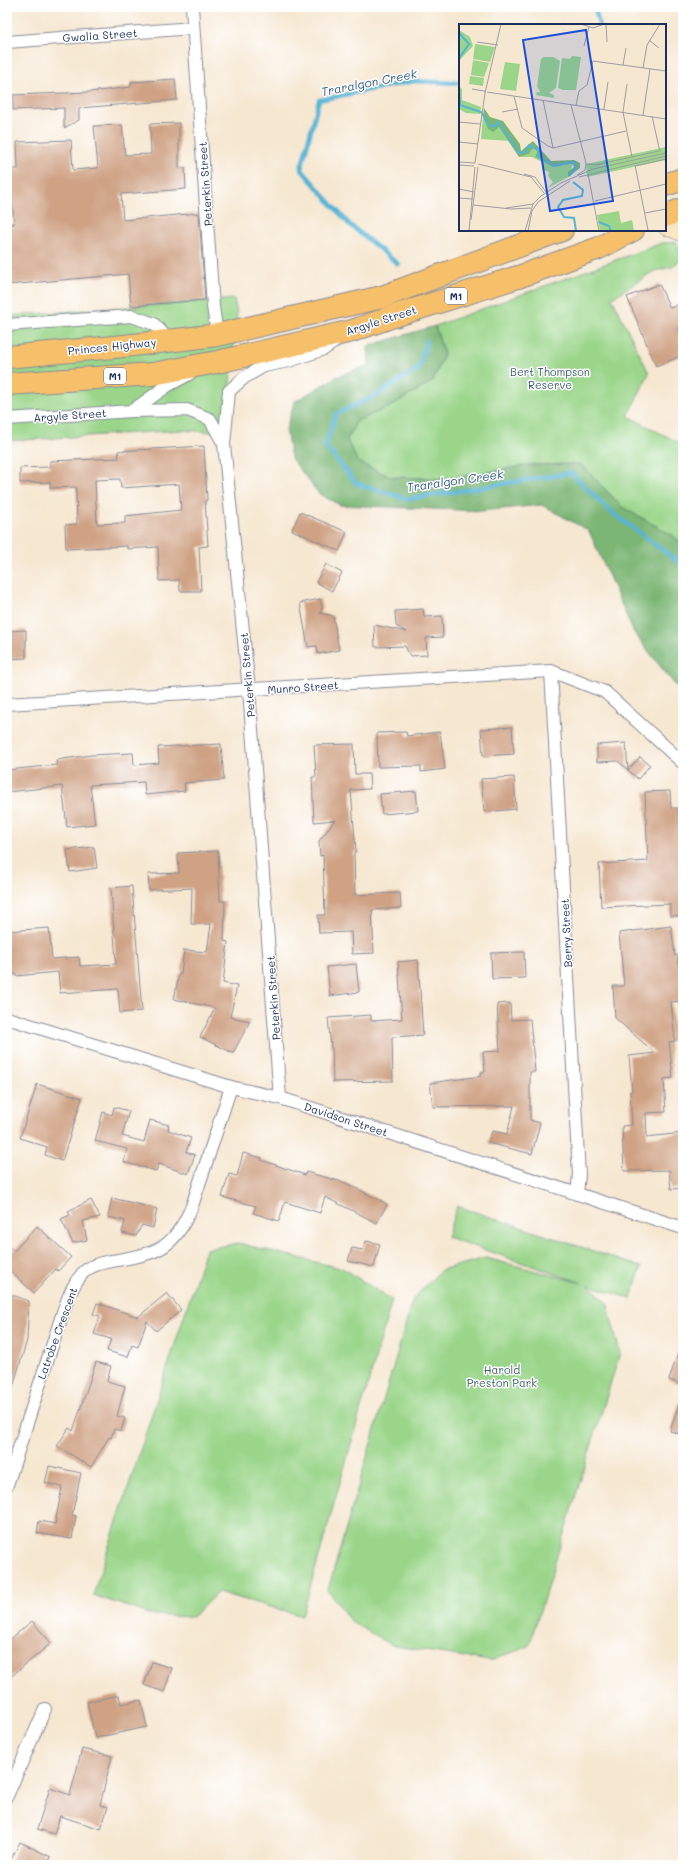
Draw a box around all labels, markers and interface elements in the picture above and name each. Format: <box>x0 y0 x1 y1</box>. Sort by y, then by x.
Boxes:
inset map <box>459 24 666 231</box>
street label: Gwalia Street <box>62 25 138 45</box>
water label: Traralgon Creek <box>320 65 419 99</box>
street label: Peterkin Street <box>195 141 215 227</box>
road number: M1 <box>445 288 467 304</box>
street label: Argyle Street <box>344 301 418 338</box>
street label: Princes Highway <box>67 334 157 358</box>
park label: Bert Thompson Reserve <box>510 364 590 392</box>
road number: M1 <box>104 368 126 384</box>
street label: Argyle Street <box>33 405 107 425</box>
water label: Traralgon Creek <box>406 465 505 495</box>
street label: Peterkin Street <box>236 632 258 718</box>
street label: Munro Street <box>267 677 339 697</box>
street label: Berry Street <box>557 898 575 968</box>
street label: Peterkin Street <box>263 955 283 1041</box>
street label: Davidson Street <box>302 1098 390 1140</box>
street label: Latrobe Crescent <box>33 1285 81 1381</box>
park label: Harold Preston Park <box>467 1362 537 1390</box>

